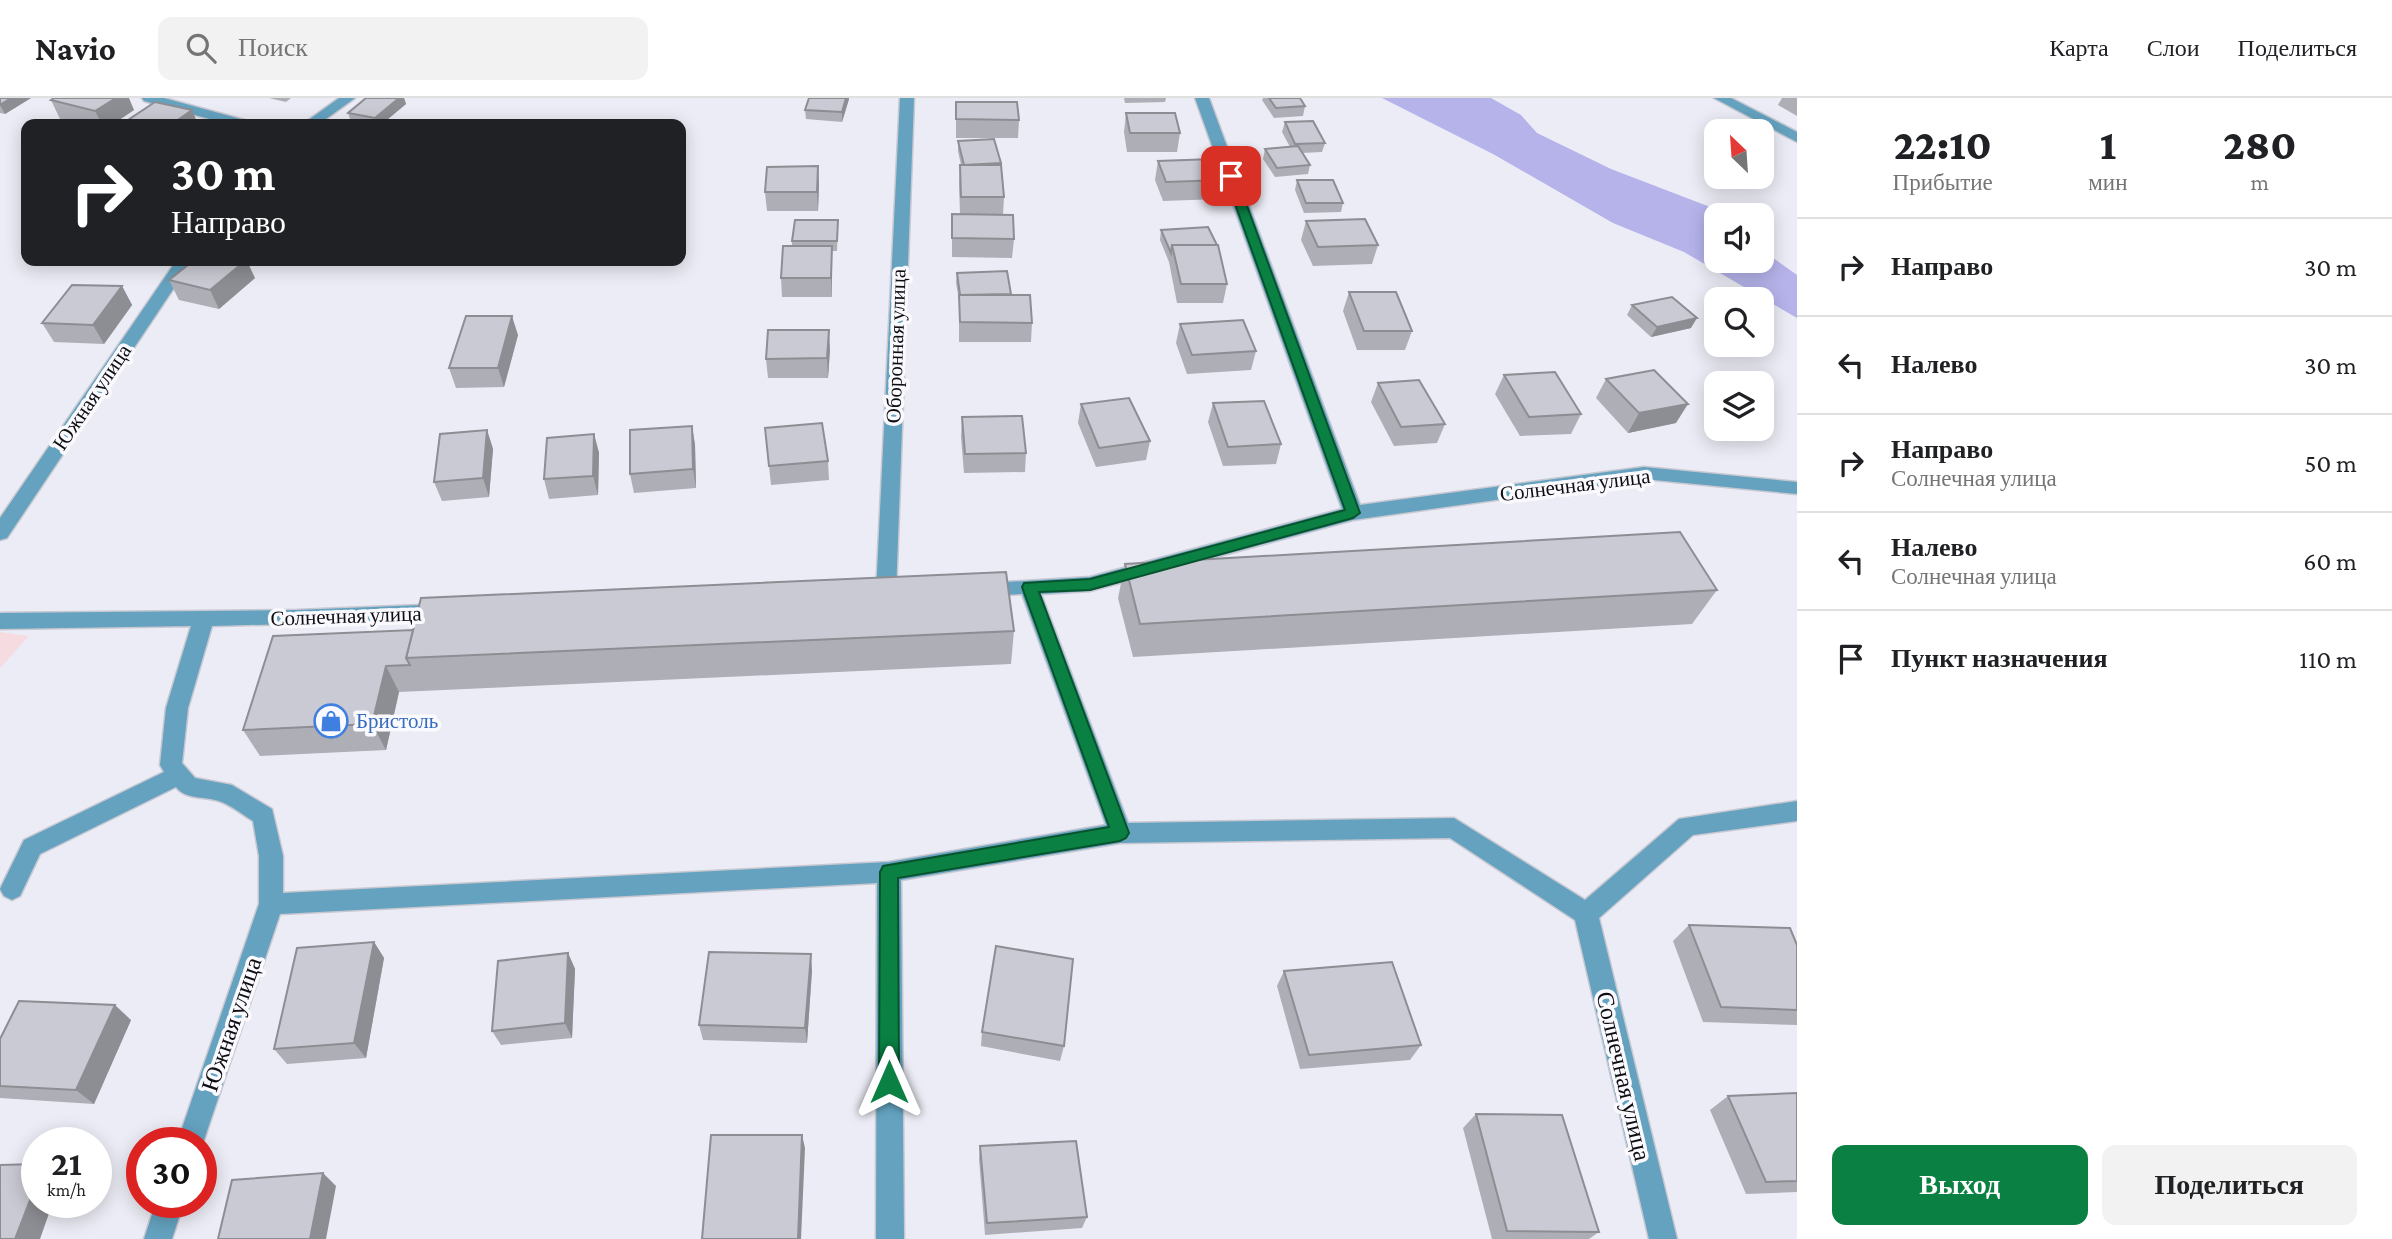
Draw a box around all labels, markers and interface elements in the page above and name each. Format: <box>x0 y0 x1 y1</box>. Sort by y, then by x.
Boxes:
search box <box>158 17 648 80</box>
icon: search <box>182 29 220 67</box>
text: Navio <box>35 30 116 67</box>
text: Поиск <box>238 33 308 62</box>
text: Карта <box>2049 34 2109 61</box>
text: Слои <box>2147 34 2200 61</box>
text: Поделиться <box>2238 34 2357 61</box>
north arrow <box>1704 119 1774 189</box>
map controls <box>1704 119 1774 441</box>
text: 22:10 <box>1893 121 1992 168</box>
text: 1 <box>2100 121 2116 168</box>
text: 280 <box>2223 121 2296 168</box>
text: 30 m <box>171 146 276 201</box>
pin <box>1201 146 1261 206</box>
icon: right <box>56 147 147 238</box>
icon: arrive <box>1212 157 1250 195</box>
text: Прибытие <box>1893 169 1993 195</box>
text: мин <box>2088 169 2127 195</box>
text: m <box>2250 169 2269 195</box>
button: sound <box>1704 203 1774 273</box>
text: Направо <box>171 204 286 240</box>
icon: right <box>1832 248 1870 286</box>
text: Направо <box>1891 252 1993 281</box>
text: 30 m <box>2304 253 2357 282</box>
street label: Оборонная улица <box>881 268 911 424</box>
button: search <box>1704 287 1774 357</box>
street label: Южная улица <box>48 339 137 454</box>
icon: left <box>1832 346 1870 384</box>
text: Налево <box>1891 350 1977 379</box>
text: 30 m <box>2304 351 2357 380</box>
button: layers <box>1704 371 1774 441</box>
text: Направо <box>1891 435 1993 464</box>
icon: right <box>1832 444 1870 482</box>
text: 50 m <box>2304 449 2357 478</box>
street label: Солнечная улица <box>1498 464 1652 506</box>
text: Солнечная улица <box>1891 465 2057 491</box>
text: Налево <box>1891 533 1977 562</box>
icon: left <box>1832 542 1870 580</box>
text: 60 m <box>2303 547 2357 576</box>
text: Солнечная улица <box>1891 563 2057 589</box>
street label: Солнечная улица <box>270 601 423 631</box>
icon: arrive <box>1832 640 1870 678</box>
text: Пункт назначения <box>1891 644 2108 673</box>
text: 110 m <box>2299 645 2357 674</box>
shop icon: Бристоль <box>312 702 350 740</box>
place label: Бристоль <box>356 709 438 733</box>
street label: Южная улица <box>195 953 267 1095</box>
street label: Солнечная улица <box>1591 989 1657 1164</box>
position arrow <box>852 1045 926 1119</box>
speed limit sign: 30 <box>126 1127 217 1218</box>
text: 21 <box>51 1144 82 1183</box>
button: Выход <box>1832 1145 2088 1225</box>
button: Поделиться <box>2102 1145 2357 1225</box>
text: km/h <box>47 1180 86 1200</box>

